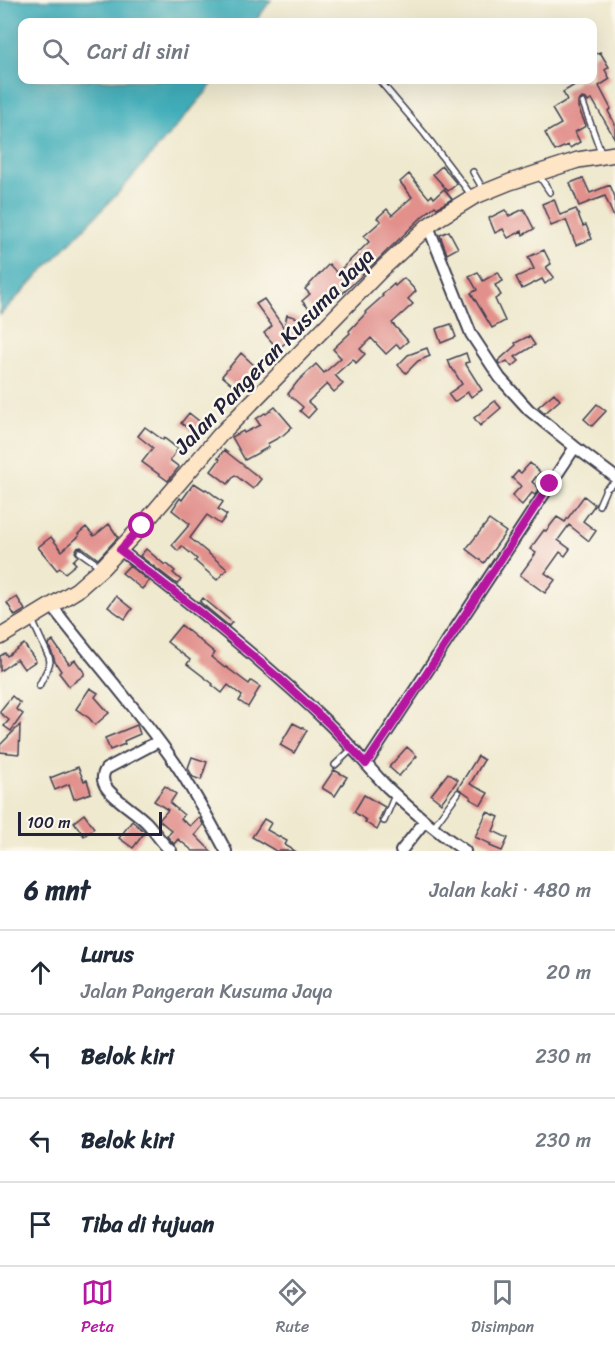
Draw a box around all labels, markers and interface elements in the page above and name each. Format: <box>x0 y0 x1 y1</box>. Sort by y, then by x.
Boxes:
search box <box>18 18 597 84</box>
text: Cari di sini <box>87 32 189 71</box>
icon: search <box>39 35 72 68</box>
street label: Jalan Pangeran Kusuma Jaya <box>163 238 384 465</box>
route end <box>536 470 562 496</box>
route start <box>128 512 154 538</box>
text: 100 m <box>27 808 71 837</box>
scale bar <box>18 809 162 836</box>
text: 6 mnt <box>24 867 90 913</box>
text: Jalan kaki · 480 m <box>430 873 591 908</box>
text: Lurus <box>81 935 134 974</box>
text: 20 m <box>546 955 591 990</box>
icon: ahead <box>24 956 57 989</box>
text: Jalan Pangeran Kusuma Jaya <box>81 974 333 1009</box>
text: Belok kiri <box>81 1037 174 1076</box>
text: 230 m <box>535 1039 591 1074</box>
icon: left <box>24 1040 57 1073</box>
text: Belok kiri <box>81 1121 174 1160</box>
text: 230 m <box>535 1123 591 1158</box>
icon: left <box>24 1124 57 1157</box>
text: Tiba di tujuan <box>81 1205 214 1244</box>
icon: arrive <box>24 1208 57 1241</box>
tab: Peta <box>81 1276 114 1341</box>
tab: Rute <box>276 1276 309 1341</box>
tab: Disimpan <box>471 1276 534 1341</box>

